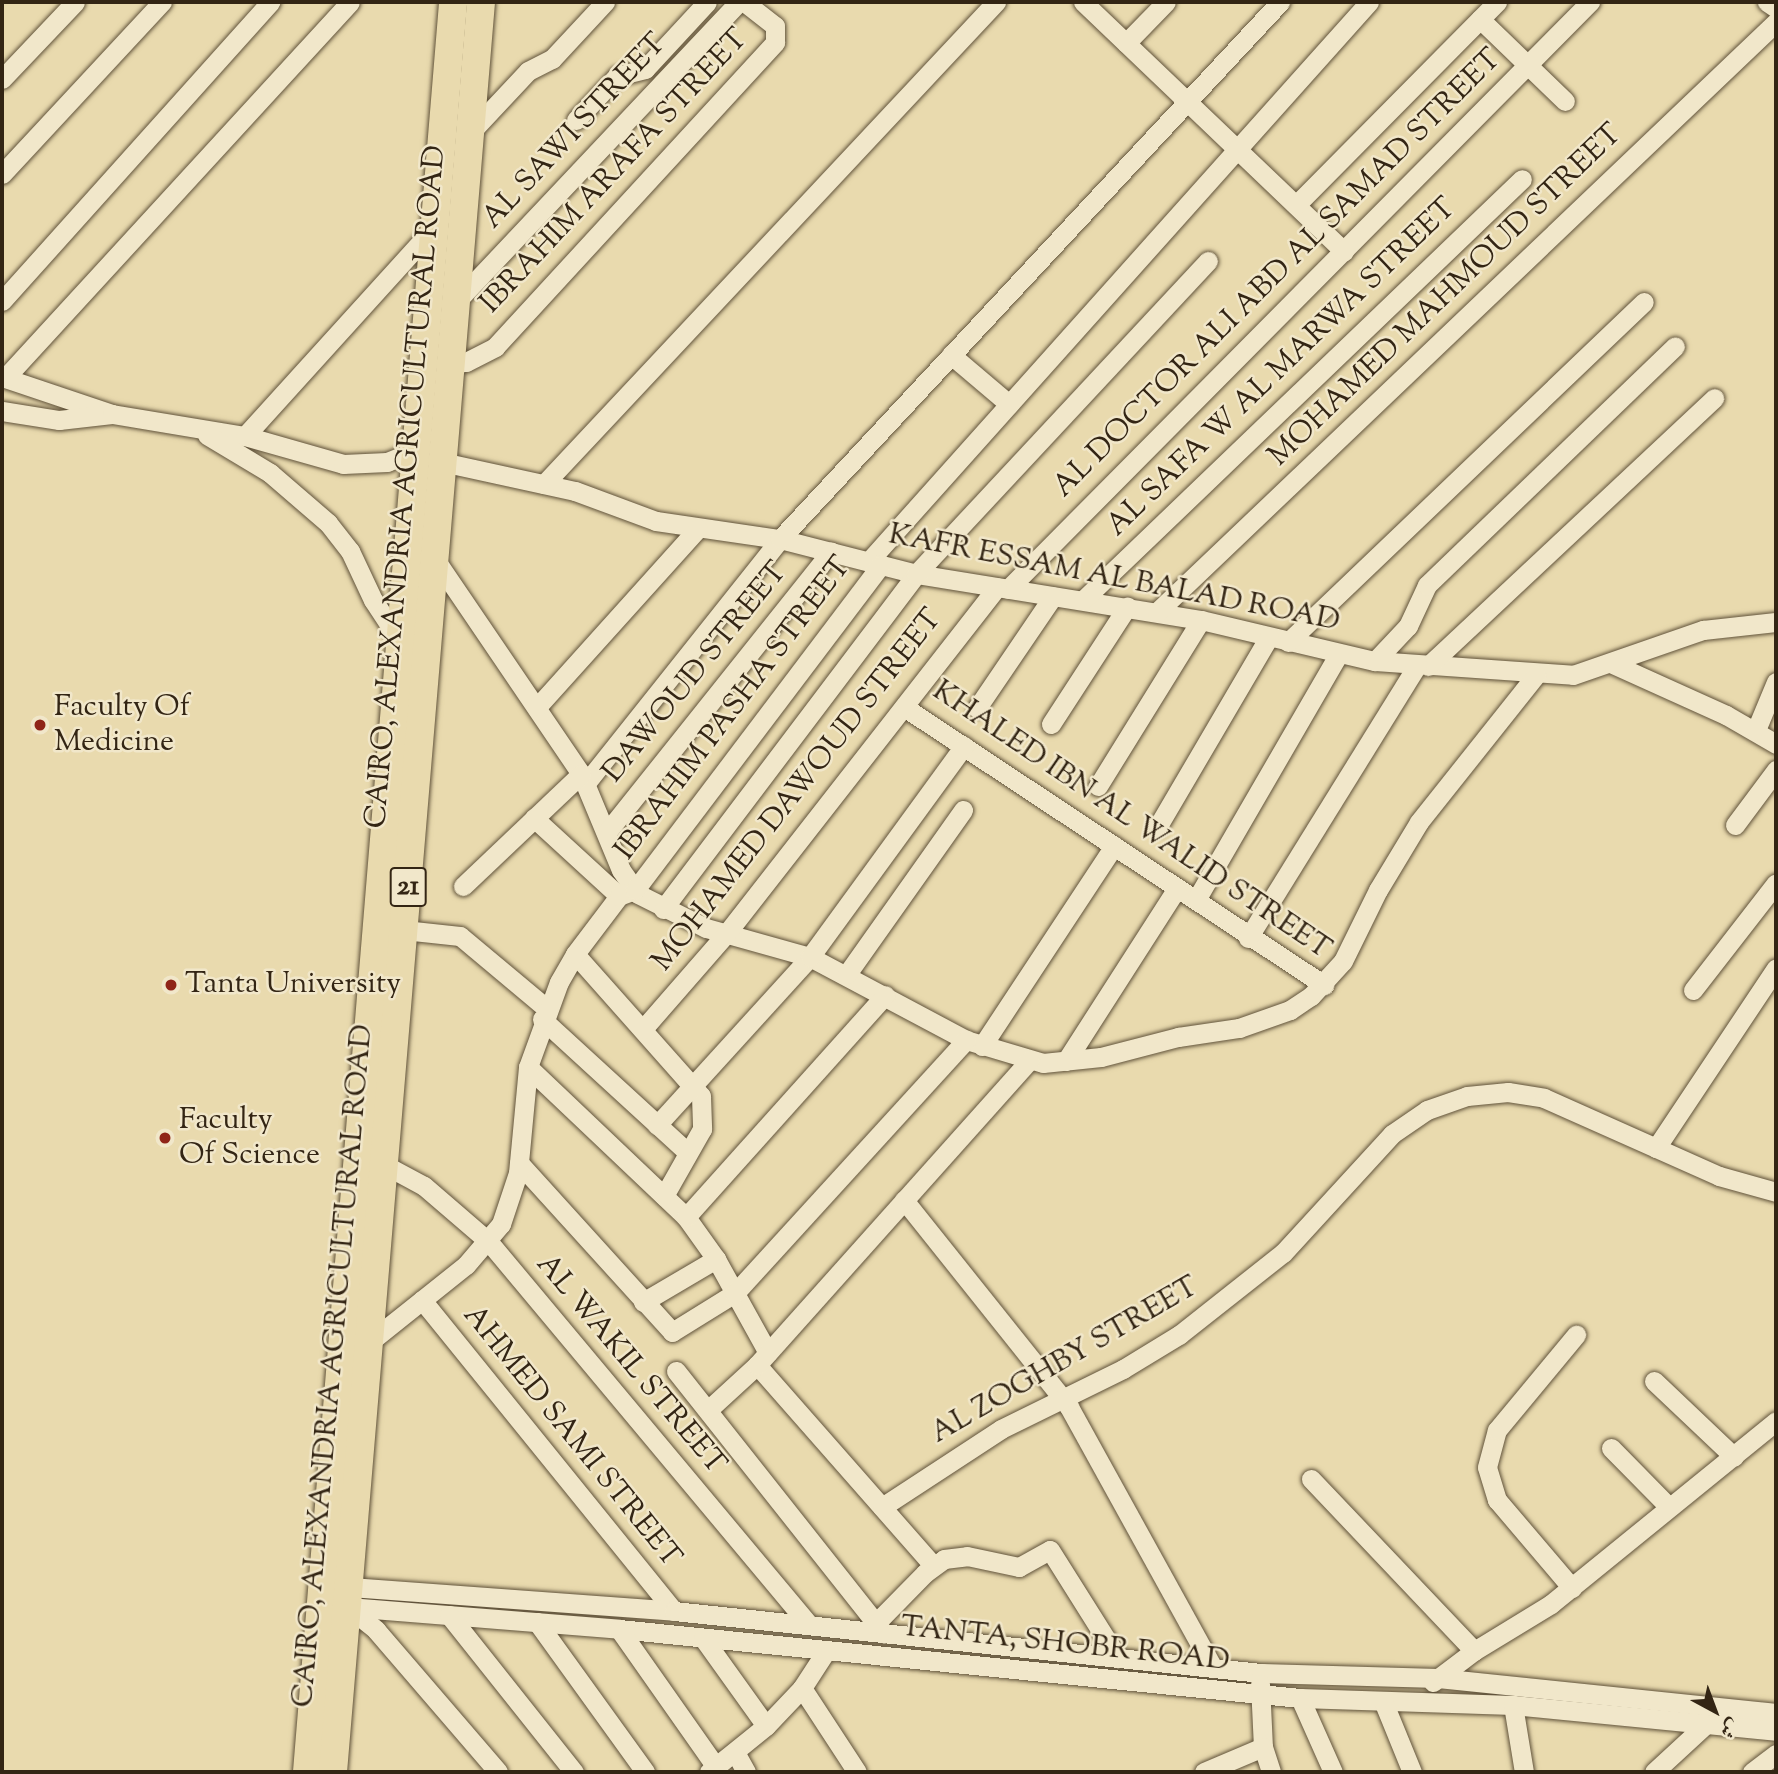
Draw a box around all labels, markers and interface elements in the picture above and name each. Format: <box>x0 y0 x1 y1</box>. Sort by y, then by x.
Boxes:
street label: IBRAHIM ARAFA STREET <box>474 22 756 322</box>
street label: AL SAWI STREET <box>475 27 675 237</box>
street label: AL DOCTOR ALI ABD AL SAMAD STREET <box>1046 42 1510 506</box>
street label: MOHAMED MAHMOUD STREET <box>1262 117 1630 475</box>
street label: CAIRO, ALEXANDRIA AGRICULTURAL ROAD <box>359 144 455 830</box>
street label: AL SAFA W AL MARWA STREET <box>1100 191 1464 545</box>
street label: KAFR ESSAM AL BALAD ROAD <box>885 518 1343 640</box>
street label: IBRAHIM PASHA STREET <box>608 550 860 868</box>
street label: DAWOUD STREET <box>596 556 796 790</box>
street label: MOHAMED DAWOUD STREET <box>645 603 951 979</box>
street label: KHALED IBN AL WALID STREET <box>925 674 1337 968</box>
place label: Faculty Of Medicine <box>54 690 190 760</box>
marker: Faculty Of Medicine <box>32 717 48 733</box>
road number: 21 <box>389 862 427 912</box>
place label: Tanta University <box>185 967 401 1003</box>
marker: Tanta University <box>163 977 179 993</box>
street label: CAIRO, ALEXANDRIA AGRICULTURAL ROAD <box>286 1023 382 1709</box>
place label: Faculty Of Science <box>179 1103 320 1174</box>
marker: Faculty Of Science <box>157 1130 173 1146</box>
street label: AL WAKIL STREET <box>527 1248 733 1482</box>
street label: AL ZOGHBY STREET <box>925 1270 1205 1452</box>
street label: AHMED SAMI STREET <box>454 1299 688 1575</box>
street label: TANTA, SHOBR ROAD <box>899 1610 1231 1680</box>
north arrow <box>1680 1676 1750 1746</box>
text: ش <box>1713 1711 1745 1744</box>

